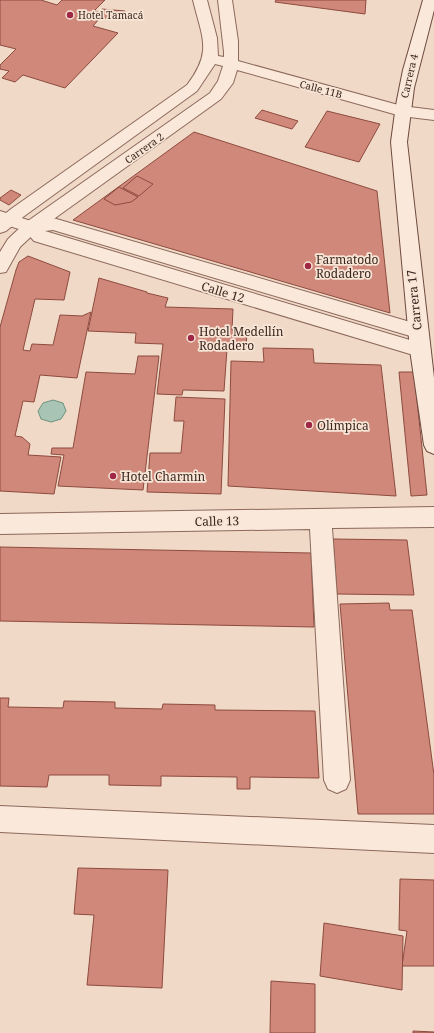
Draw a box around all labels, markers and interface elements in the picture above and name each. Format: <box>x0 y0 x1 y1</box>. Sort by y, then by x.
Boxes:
place label: Hotel Tamacá <box>78 8 144 22</box>
marker: Hotel Tamacá <box>65 10 75 20</box>
street label: Carrera 4 <box>397 52 421 99</box>
street label: Calle 11B <box>298 77 344 101</box>
street label: Carrera 2 <box>122 129 166 167</box>
place label: Farmatodo Rodadero <box>316 251 379 282</box>
marker: Farmatodo Rodadero <box>303 261 313 271</box>
street label: Carrera 17 <box>402 269 426 331</box>
street label: Calle 12 <box>199 277 247 307</box>
place label: Hotel Medellín Rodadero <box>199 323 284 354</box>
marker: Hotel Medellín Rodadero <box>186 333 196 343</box>
place label: Olímpica <box>317 417 369 434</box>
marker: Olímpica <box>304 420 314 430</box>
place label: Hotel Charmin <box>121 468 206 485</box>
marker: Hotel Charmin <box>108 471 118 481</box>
street label: Calle 13 <box>195 512 240 530</box>

